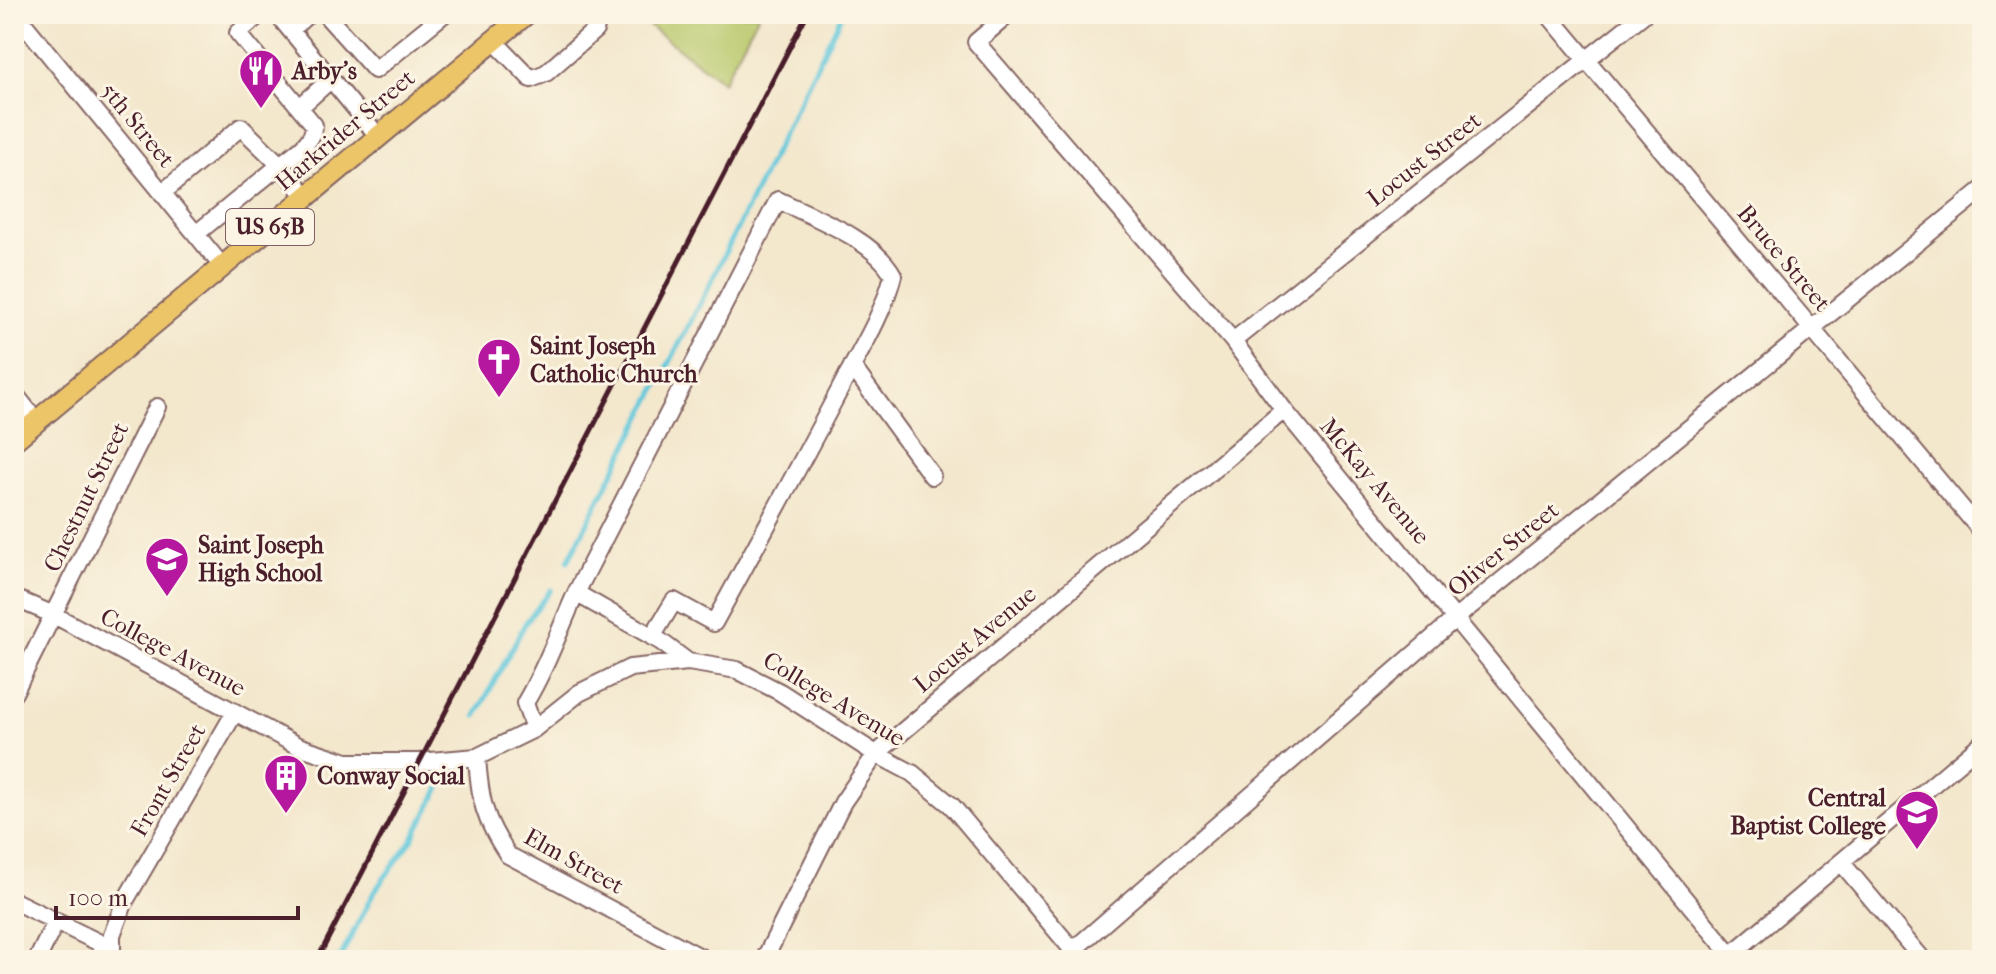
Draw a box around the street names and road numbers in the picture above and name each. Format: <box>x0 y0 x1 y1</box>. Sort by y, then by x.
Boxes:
street label: Harkrider Street <box>270 63 421 196</box>
street label: 5th Street <box>95 77 181 173</box>
street label: Locust Street <box>1361 106 1487 212</box>
street label: Bruce Street <box>1731 199 1837 317</box>
road number: US 65B <box>226 209 314 245</box>
street label: McKay Avenue <box>1314 412 1436 550</box>
street label: Chestnut Street <box>38 417 135 576</box>
street label: Oliver Street <box>1442 496 1564 602</box>
street label: Locust Avenue <box>908 580 1042 698</box>
street label: College Avenue <box>96 602 251 702</box>
street label: College Avenue <box>758 646 910 752</box>
street label: Front Street <box>124 718 212 841</box>
street label: Elm Street <box>519 822 629 900</box>

